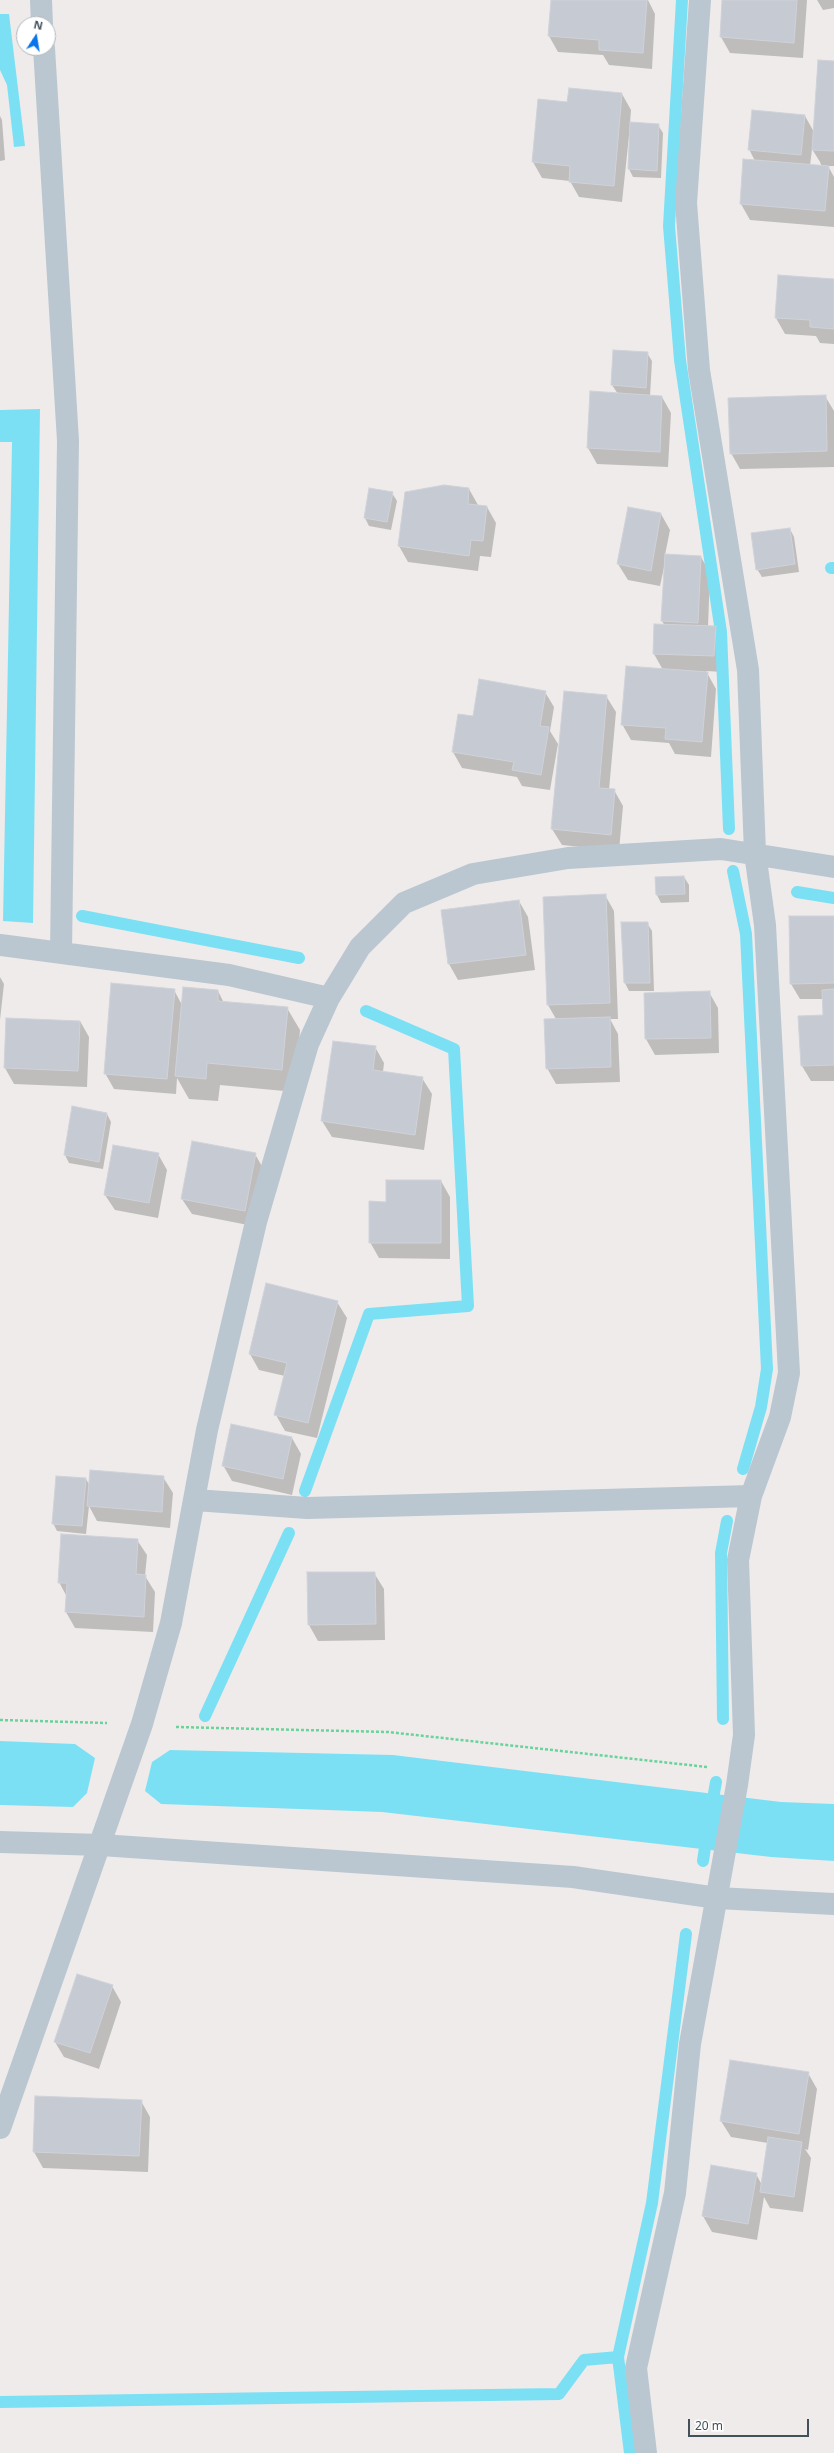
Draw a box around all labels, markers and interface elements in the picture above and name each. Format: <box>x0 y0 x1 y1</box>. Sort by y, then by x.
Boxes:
north arrow <box>16 16 56 56</box>
text: N <box>32 16 44 33</box>
scale bar <box>690 2411 811 2437</box>
text: 20 m <box>695 2417 723 2434</box>

